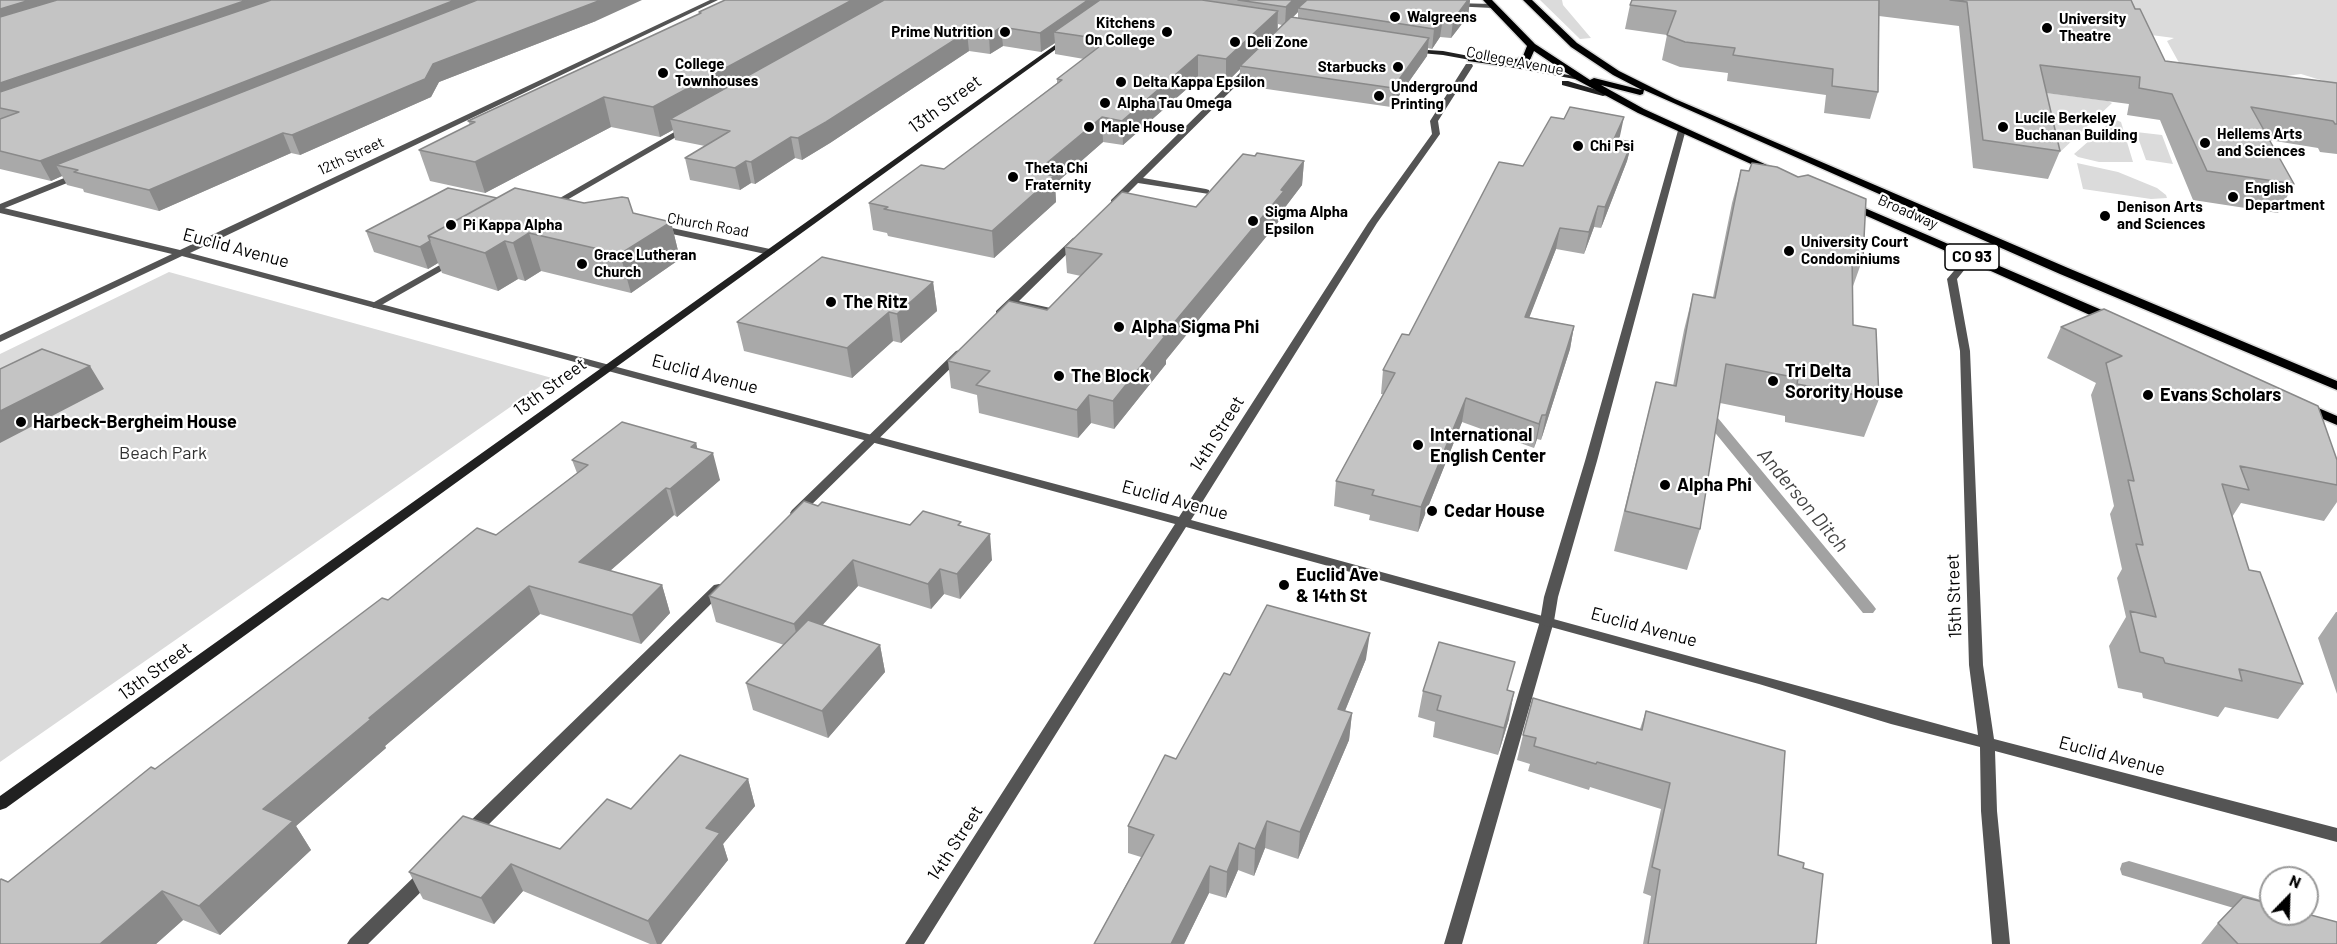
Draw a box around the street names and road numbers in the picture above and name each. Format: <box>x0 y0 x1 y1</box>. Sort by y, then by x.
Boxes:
street label: College Avenue <box>1465 43 1565 79</box>
street label: 13th Street <box>904 70 986 138</box>
street label: 12th Street <box>315 133 387 179</box>
street label: Broadway <box>1875 191 1941 233</box>
street label: Church Road <box>666 209 750 241</box>
street label: Euclid Avenue <box>180 223 292 273</box>
road number: CO 93 <box>1945 244 1999 270</box>
street label: Euclid Avenue <box>649 349 761 399</box>
street label: 13th Street <box>509 353 591 421</box>
street label: 14th Street <box>1185 392 1249 476</box>
street label: Euclid Avenue <box>1119 475 1231 525</box>
street label: 15th Street <box>1942 553 1966 639</box>
street label: Euclid Avenue <box>1588 602 1700 652</box>
street label: 13th Street <box>114 637 196 705</box>
street label: Euclid Avenue <box>2056 731 2168 781</box>
street label: 14th Street <box>923 801 987 885</box>

